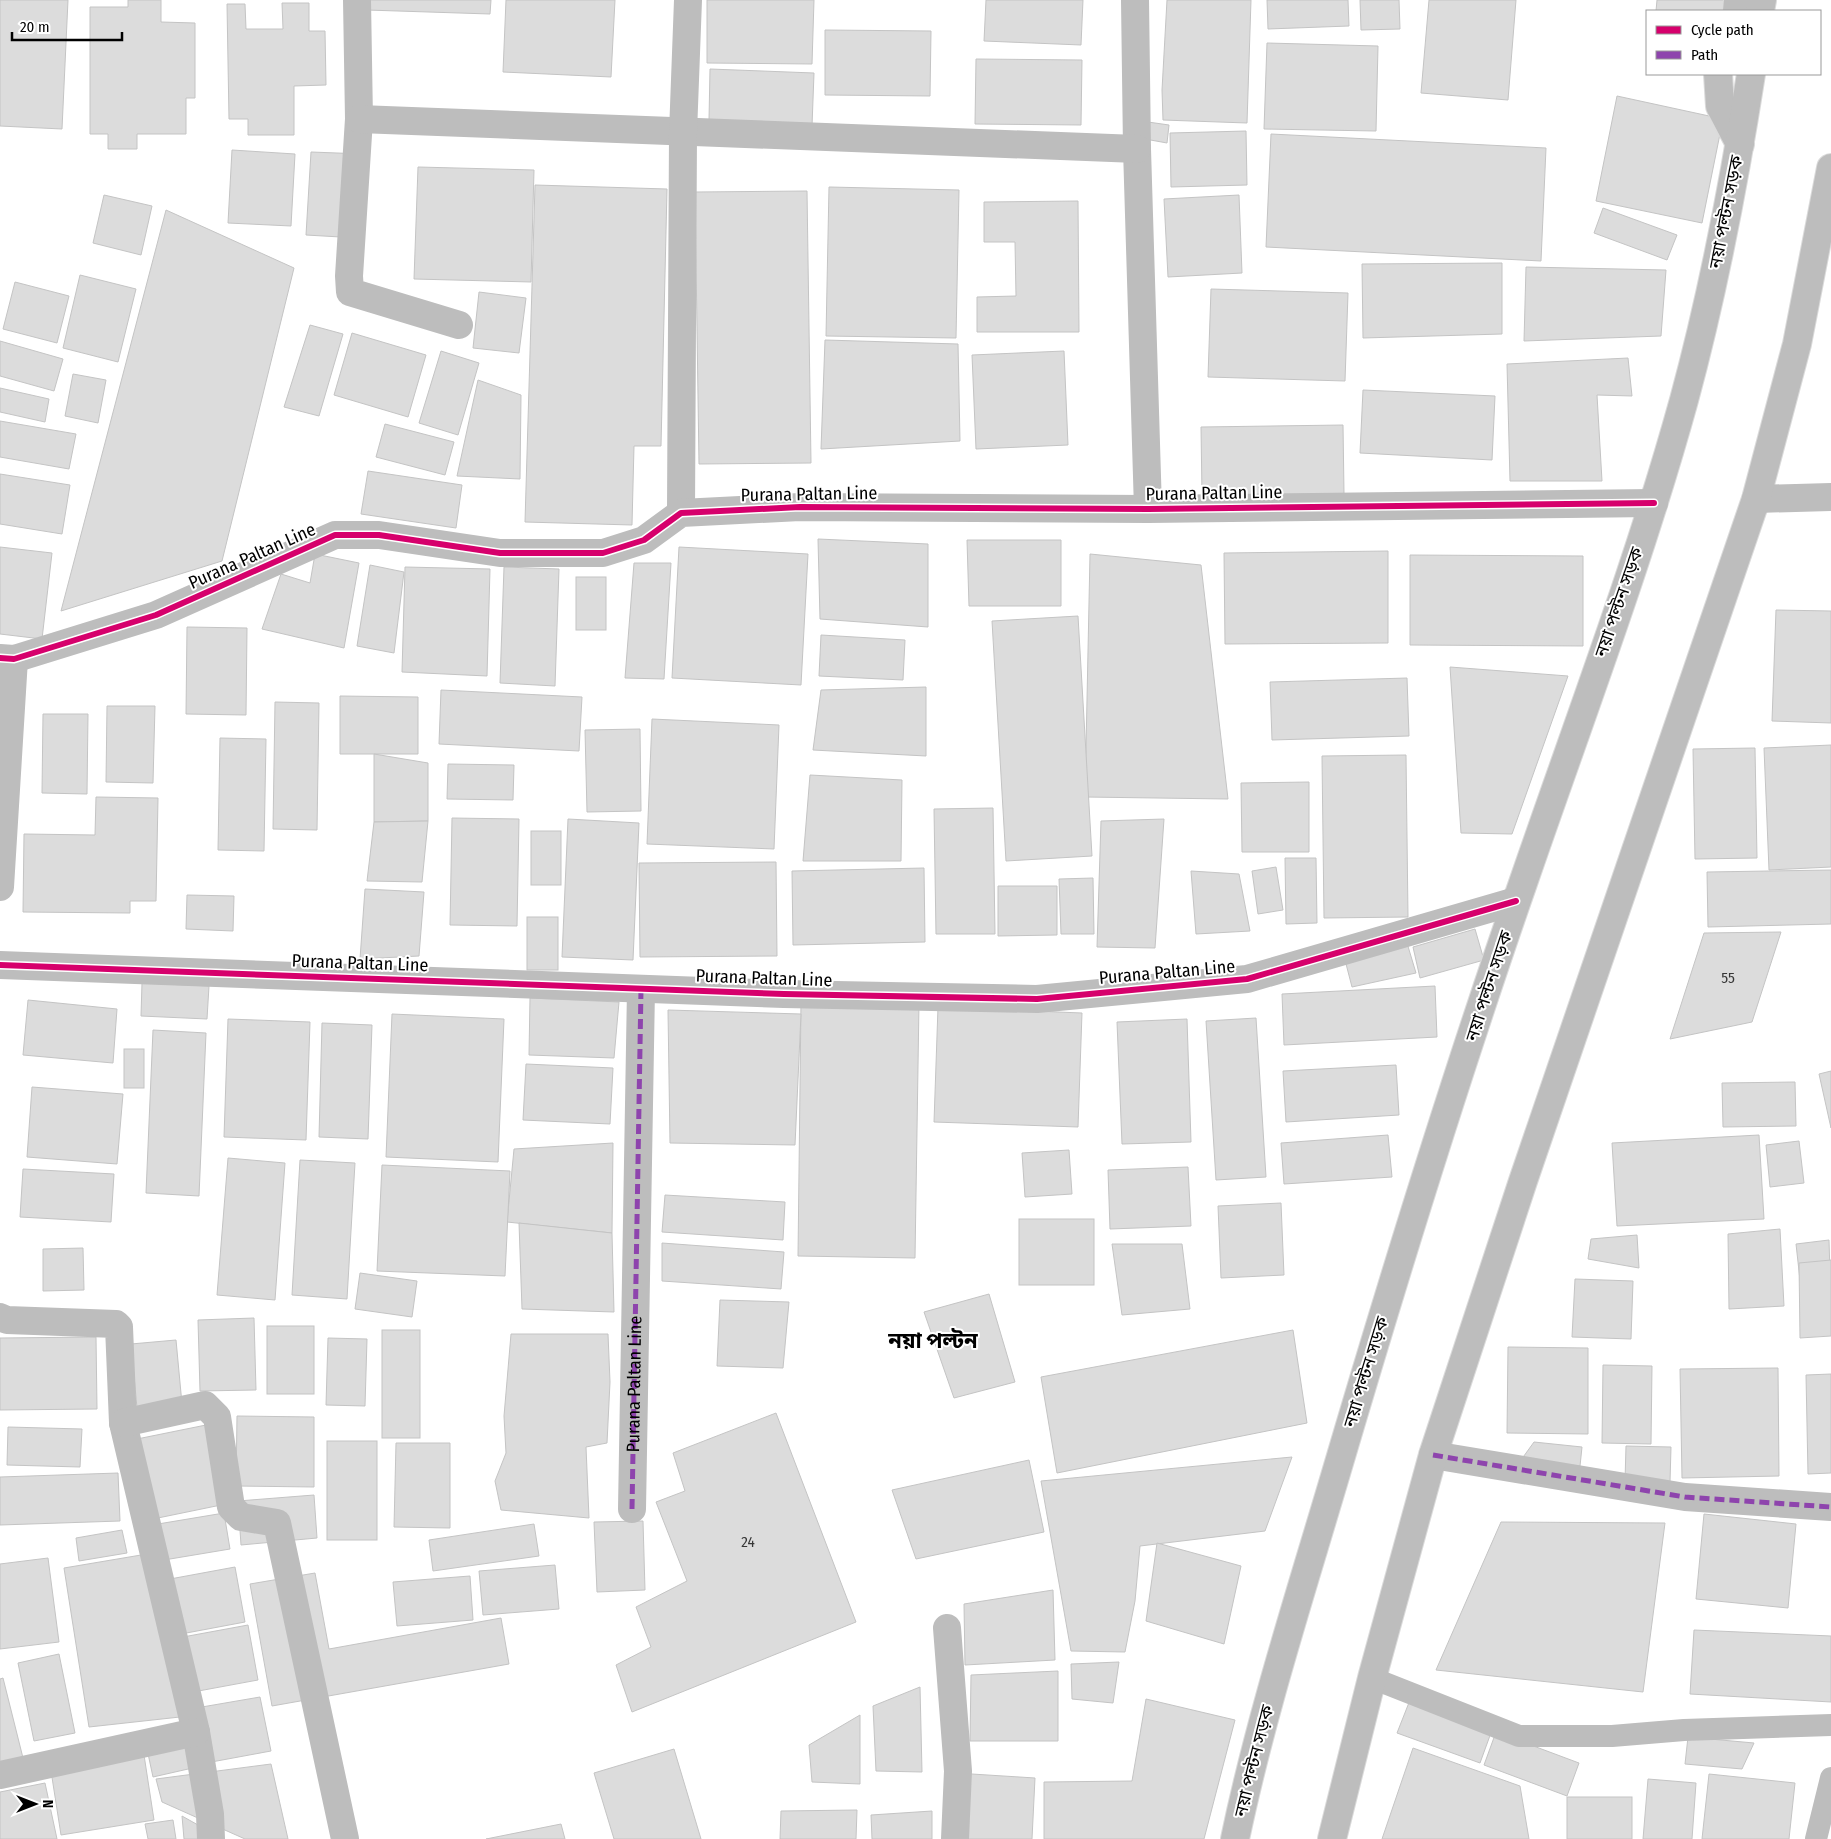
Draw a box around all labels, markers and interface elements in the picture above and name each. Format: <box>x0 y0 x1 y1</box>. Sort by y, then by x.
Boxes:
scale bar <box>12 10 122 42</box>
legend <box>1646 10 1821 75</box>
text: 20 m <box>20 18 50 36</box>
text: Cycle path <box>1691 21 1754 39</box>
text: Path <box>1691 46 1718 64</box>
street label: নয়া পল্টন সড়ক <box>1704 153 1748 271</box>
street label: Purana Paltan Line <box>1146 481 1283 505</box>
street label: Purana Paltan Line <box>741 482 878 506</box>
street label: Purana Paltan Line <box>185 518 319 594</box>
street label: নয়া পল্টন সড়ক <box>1590 544 1648 661</box>
street label: নয়া পল্টন সড়ক <box>1461 928 1517 1045</box>
street label: Purana Paltan Line <box>291 950 429 976</box>
street label: Purana Paltan Line <box>1098 955 1236 989</box>
street label: Purana Paltan Line <box>695 965 833 991</box>
house number: 55 <box>1721 969 1735 987</box>
street label: নয়া পল্টন সড়ক <box>1338 1313 1393 1431</box>
street label: Purana Paltan Line <box>622 1315 646 1453</box>
district label: নয়া পল্টন <box>887 1327 978 1354</box>
house number: 24 <box>741 1533 755 1551</box>
street label: নয়া পল্টন সড়ক <box>1229 1702 1279 1820</box>
north arrow <box>10 1779 60 1829</box>
text: N <box>39 1800 56 1808</box>

